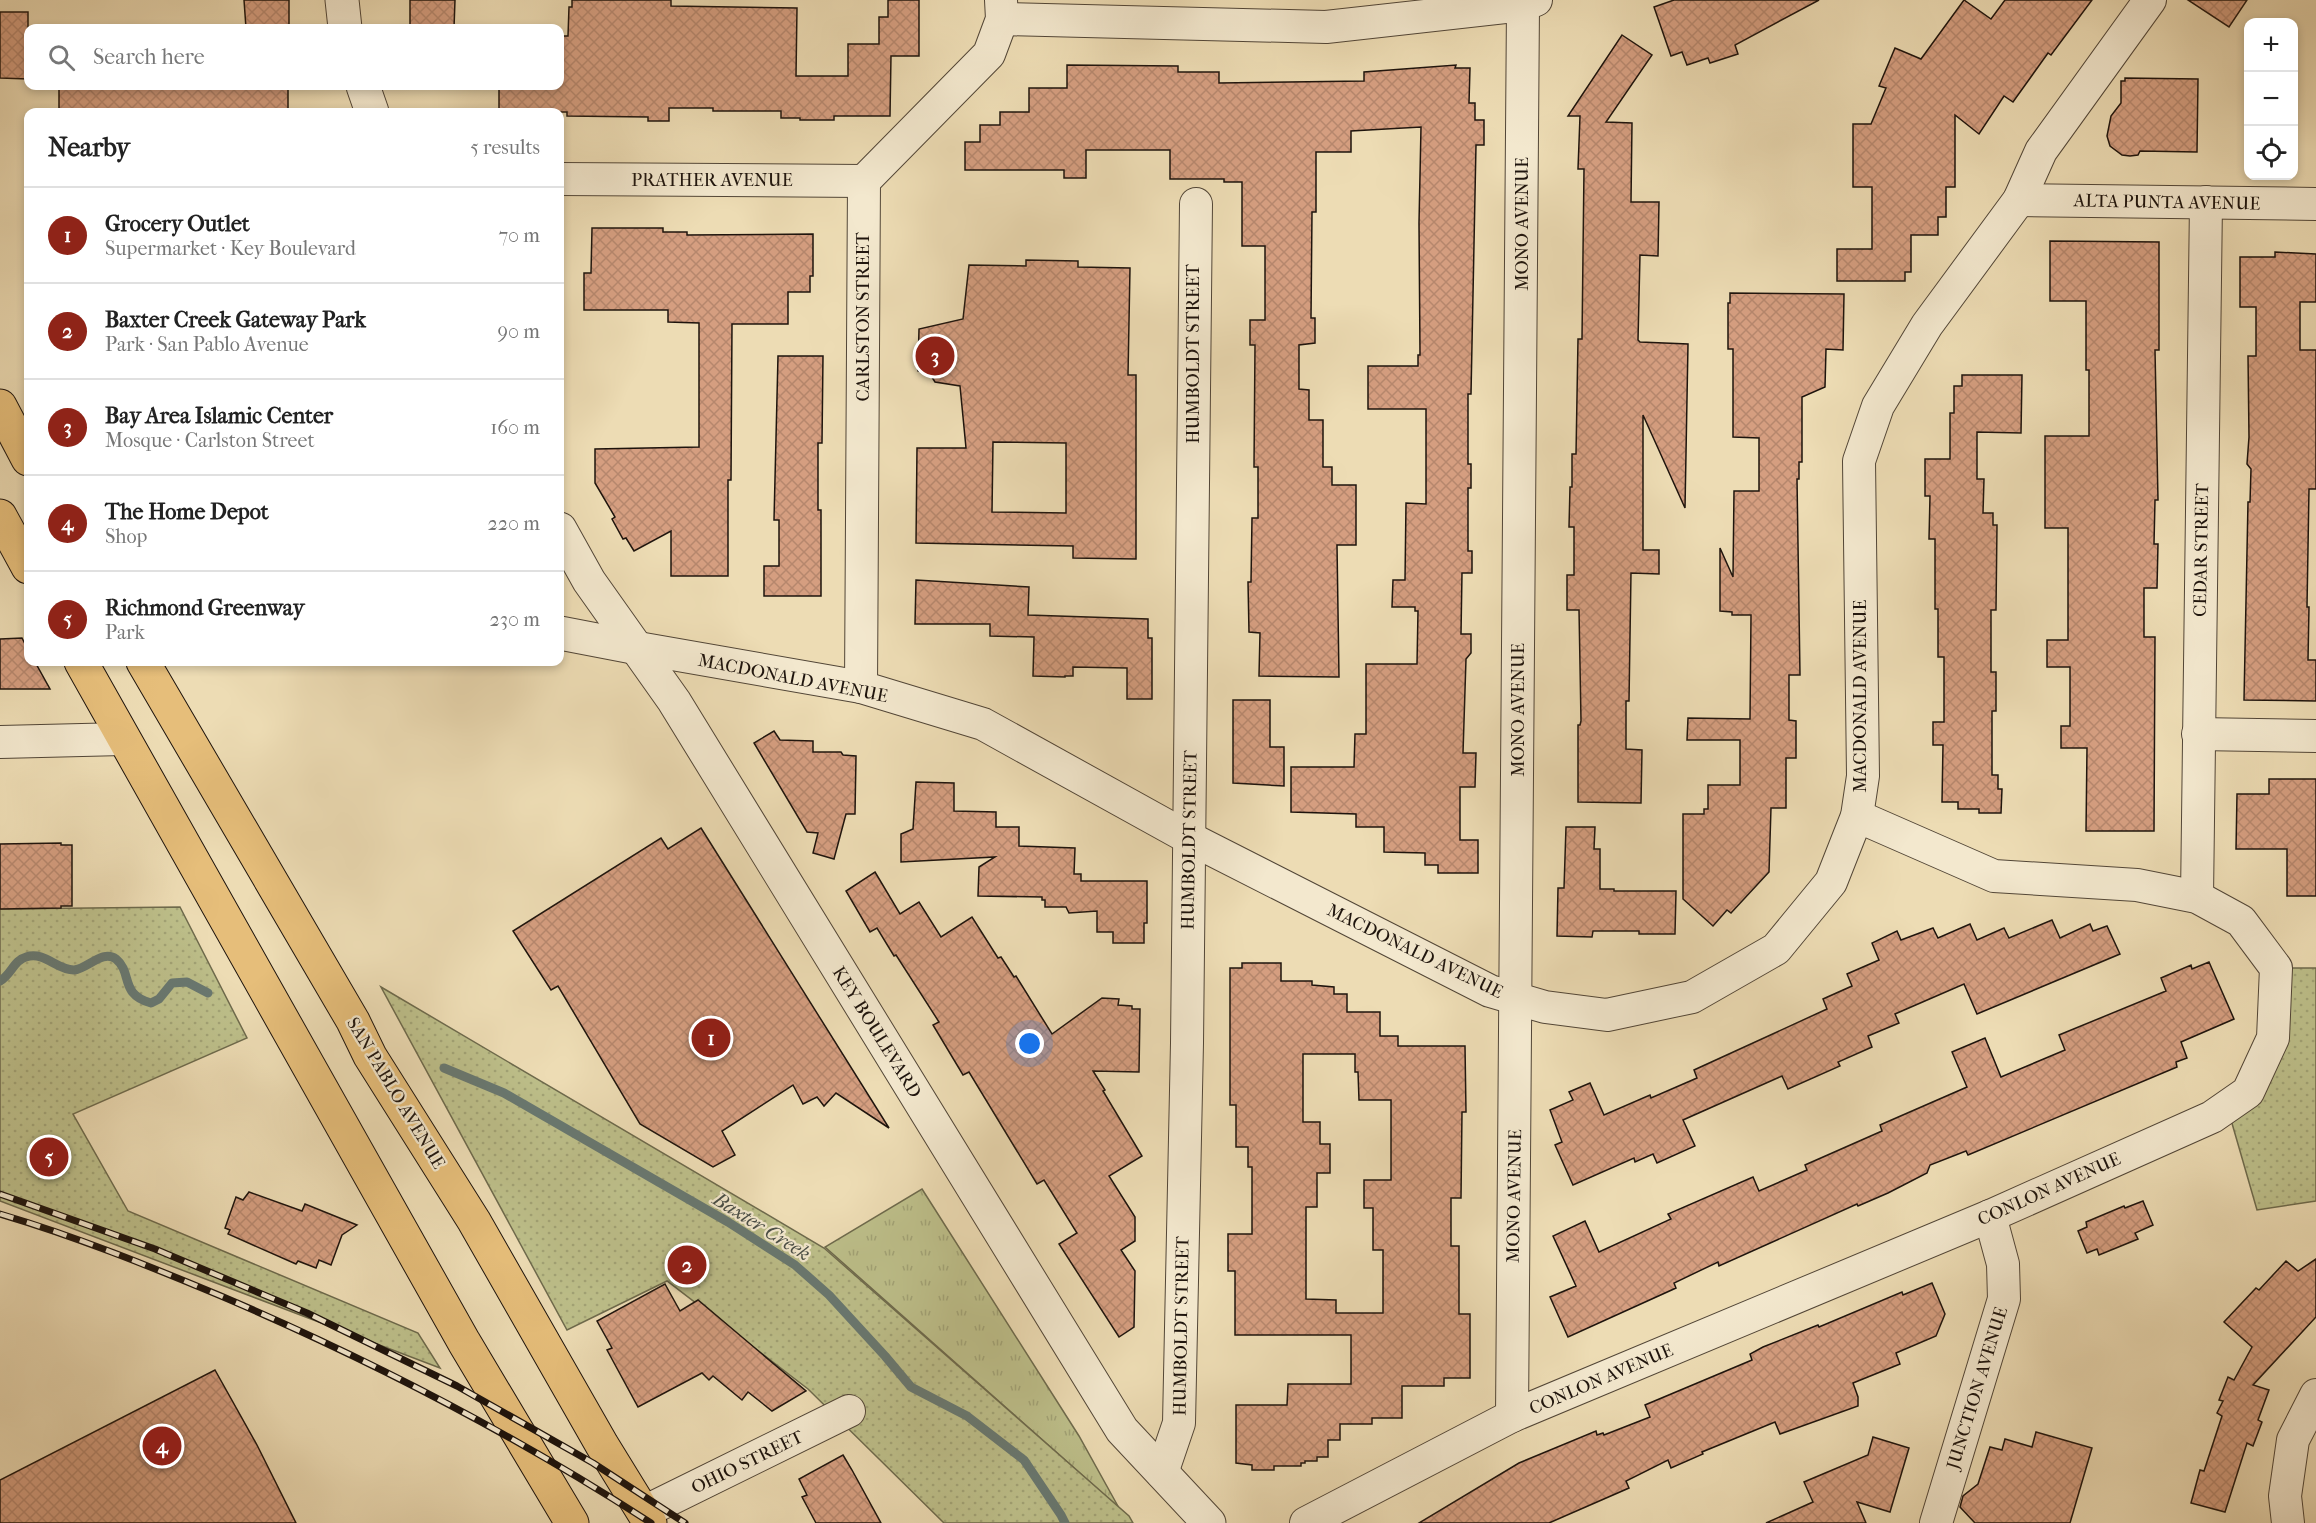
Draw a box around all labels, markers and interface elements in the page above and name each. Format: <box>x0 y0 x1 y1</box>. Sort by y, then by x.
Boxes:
map controls <box>2244 18 2298 180</box>
button: + <box>2244 18 2298 72</box>
search box <box>24 24 564 90</box>
icon: search <box>45 41 78 74</box>
text: Search here <box>93 44 205 70</box>
button: − <box>2244 72 2298 126</box>
button: locate <box>2244 126 2298 180</box>
text: Nearby <box>48 132 130 163</box>
text: 5 results <box>470 136 540 159</box>
street label: MONO AVENUE <box>1512 157 1533 291</box>
street label: PRATHER AVENUE <box>631 170 793 191</box>
street label: ALTA PUNTA AVENUE <box>2073 190 2260 215</box>
text: Grocery Outlet <box>105 211 250 237</box>
text: 1 <box>64 224 71 247</box>
text: 70 m <box>498 224 540 247</box>
street label: CARLSTON STREET <box>853 232 874 402</box>
text: Supermarket · Key Boulevard <box>105 237 356 260</box>
street label: HUMBOLDT STREET <box>1183 263 1204 444</box>
text: Baxter Creek Gateway Park <box>105 307 366 333</box>
text: 2 <box>62 320 73 343</box>
text: 90 m <box>498 320 540 343</box>
text: Park · San Pablo Avenue <box>105 333 309 356</box>
pin: 3 <box>916 334 954 378</box>
text: Bay Area Islamic Center <box>105 403 333 429</box>
text: 3 <box>63 416 72 439</box>
text: 160 m <box>490 416 540 439</box>
text: Mosque · Carlston Street <box>105 429 315 452</box>
street label: CEDAR STREET <box>2190 482 2213 617</box>
text: The Home Depot <box>105 499 269 525</box>
text: 4 <box>62 512 73 535</box>
text: 220 m <box>487 512 540 535</box>
text: Shop <box>105 525 147 548</box>
text: Richmond Greenway <box>105 595 304 621</box>
street label: MACDONALD AVENUE <box>1850 600 1871 792</box>
text: 5 <box>63 608 72 631</box>
text: 230 m <box>490 608 540 631</box>
text: Park <box>105 621 145 644</box>
street label: MONO AVENUE <box>1508 643 1529 777</box>
street label: MACDONALD AVENUE <box>696 650 890 707</box>
street label: HUMBOLDT STREET <box>1177 749 1202 930</box>
street label: MACDONALD AVENUE <box>1323 900 1506 1003</box>
street label: KEY BOULEVARD <box>828 963 925 1102</box>
street label: SAN PABLO AVENUE <box>342 1014 449 1173</box>
pin: 1 <box>692 1016 730 1060</box>
your location <box>1015 1029 1044 1058</box>
street label: MONO AVENUE <box>1503 1129 1526 1263</box>
pin: 5 <box>29 1134 68 1180</box>
street label: CONLON AVENUE <box>1975 1149 2124 1230</box>
water label: Baxter Creek <box>708 1187 815 1265</box>
street label: HUMBOLDT STREET <box>1169 1235 1194 1416</box>
pin: 2 <box>668 1242 706 1288</box>
street label: JUNCTION AVENUE <box>1942 1304 2012 1474</box>
street label: CONLON AVENUE <box>1526 1340 1676 1419</box>
pin: 4 <box>142 1424 182 1468</box>
street label: OHIO STREET <box>688 1426 807 1499</box>

